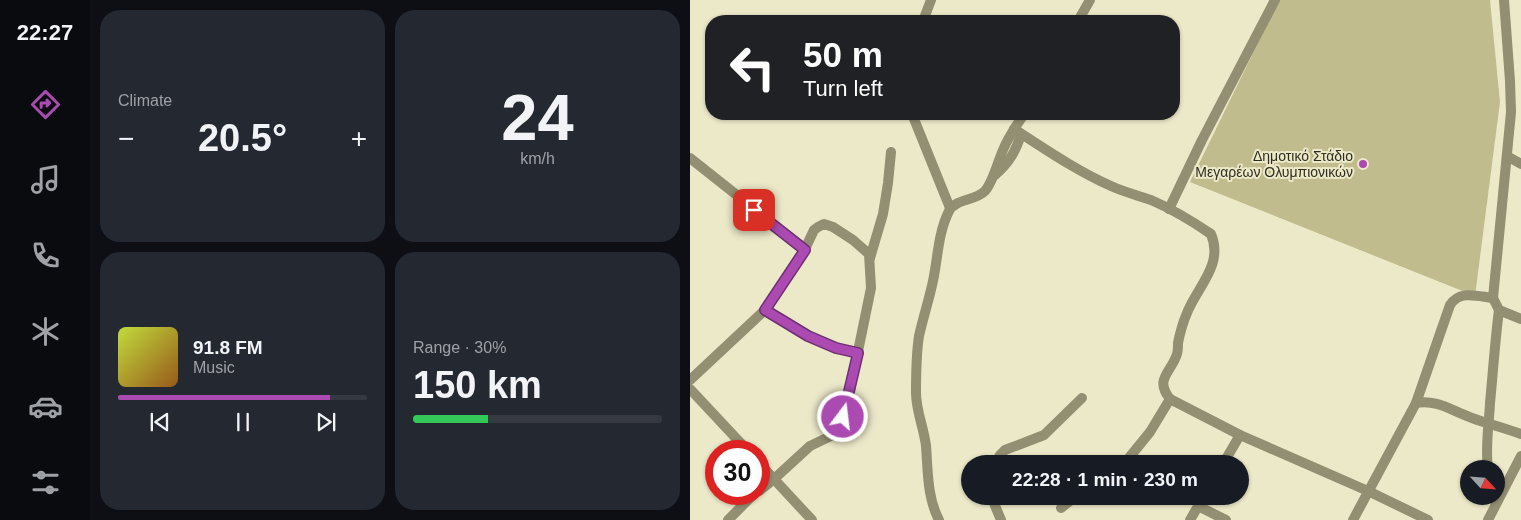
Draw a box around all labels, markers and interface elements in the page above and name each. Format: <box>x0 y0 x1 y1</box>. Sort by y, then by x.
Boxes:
text: 22:27 <box>17 20 73 45</box>
icon: left <box>720 35 785 100</box>
text: 50 m <box>803 35 883 74</box>
text: Turn left <box>803 76 883 101</box>
text: 24 <box>501 81 574 154</box>
icon: directions <box>28 87 63 122</box>
text: Climate <box>118 92 172 109</box>
text: 20.5° <box>198 117 287 159</box>
text: − <box>118 123 134 154</box>
text: + <box>351 123 367 154</box>
place label: Δημοτικό Στάδιο Μεγαρέων Ολυμπιονικών <box>1195 148 1353 180</box>
text: km/h <box>520 150 555 167</box>
marker: Δημοτικό Στάδιο Μεγαρέων Ολυμπιονικών <box>1357 158 1369 170</box>
icon: music <box>28 162 63 197</box>
pin <box>733 189 775 231</box>
icon: arrive <box>740 196 768 224</box>
icon: phone <box>28 238 63 273</box>
icon: climate <box>28 314 63 349</box>
text: 91.8 FM <box>193 337 263 358</box>
text: Range · 30% <box>413 339 506 356</box>
text: Music <box>193 359 235 376</box>
text: 150 km <box>413 364 542 406</box>
icon: car <box>28 389 63 424</box>
position arrow <box>816 390 868 442</box>
icon: previous <box>146 408 174 436</box>
icon: pause <box>229 408 257 436</box>
icon: next <box>312 408 340 436</box>
speed limit sign: 30 <box>705 440 770 505</box>
north arrow <box>1460 460 1505 505</box>
map controls <box>1460 460 1505 505</box>
icon: filters <box>28 465 63 500</box>
text: 22:28 · 1 min · 230 m <box>1012 469 1198 490</box>

